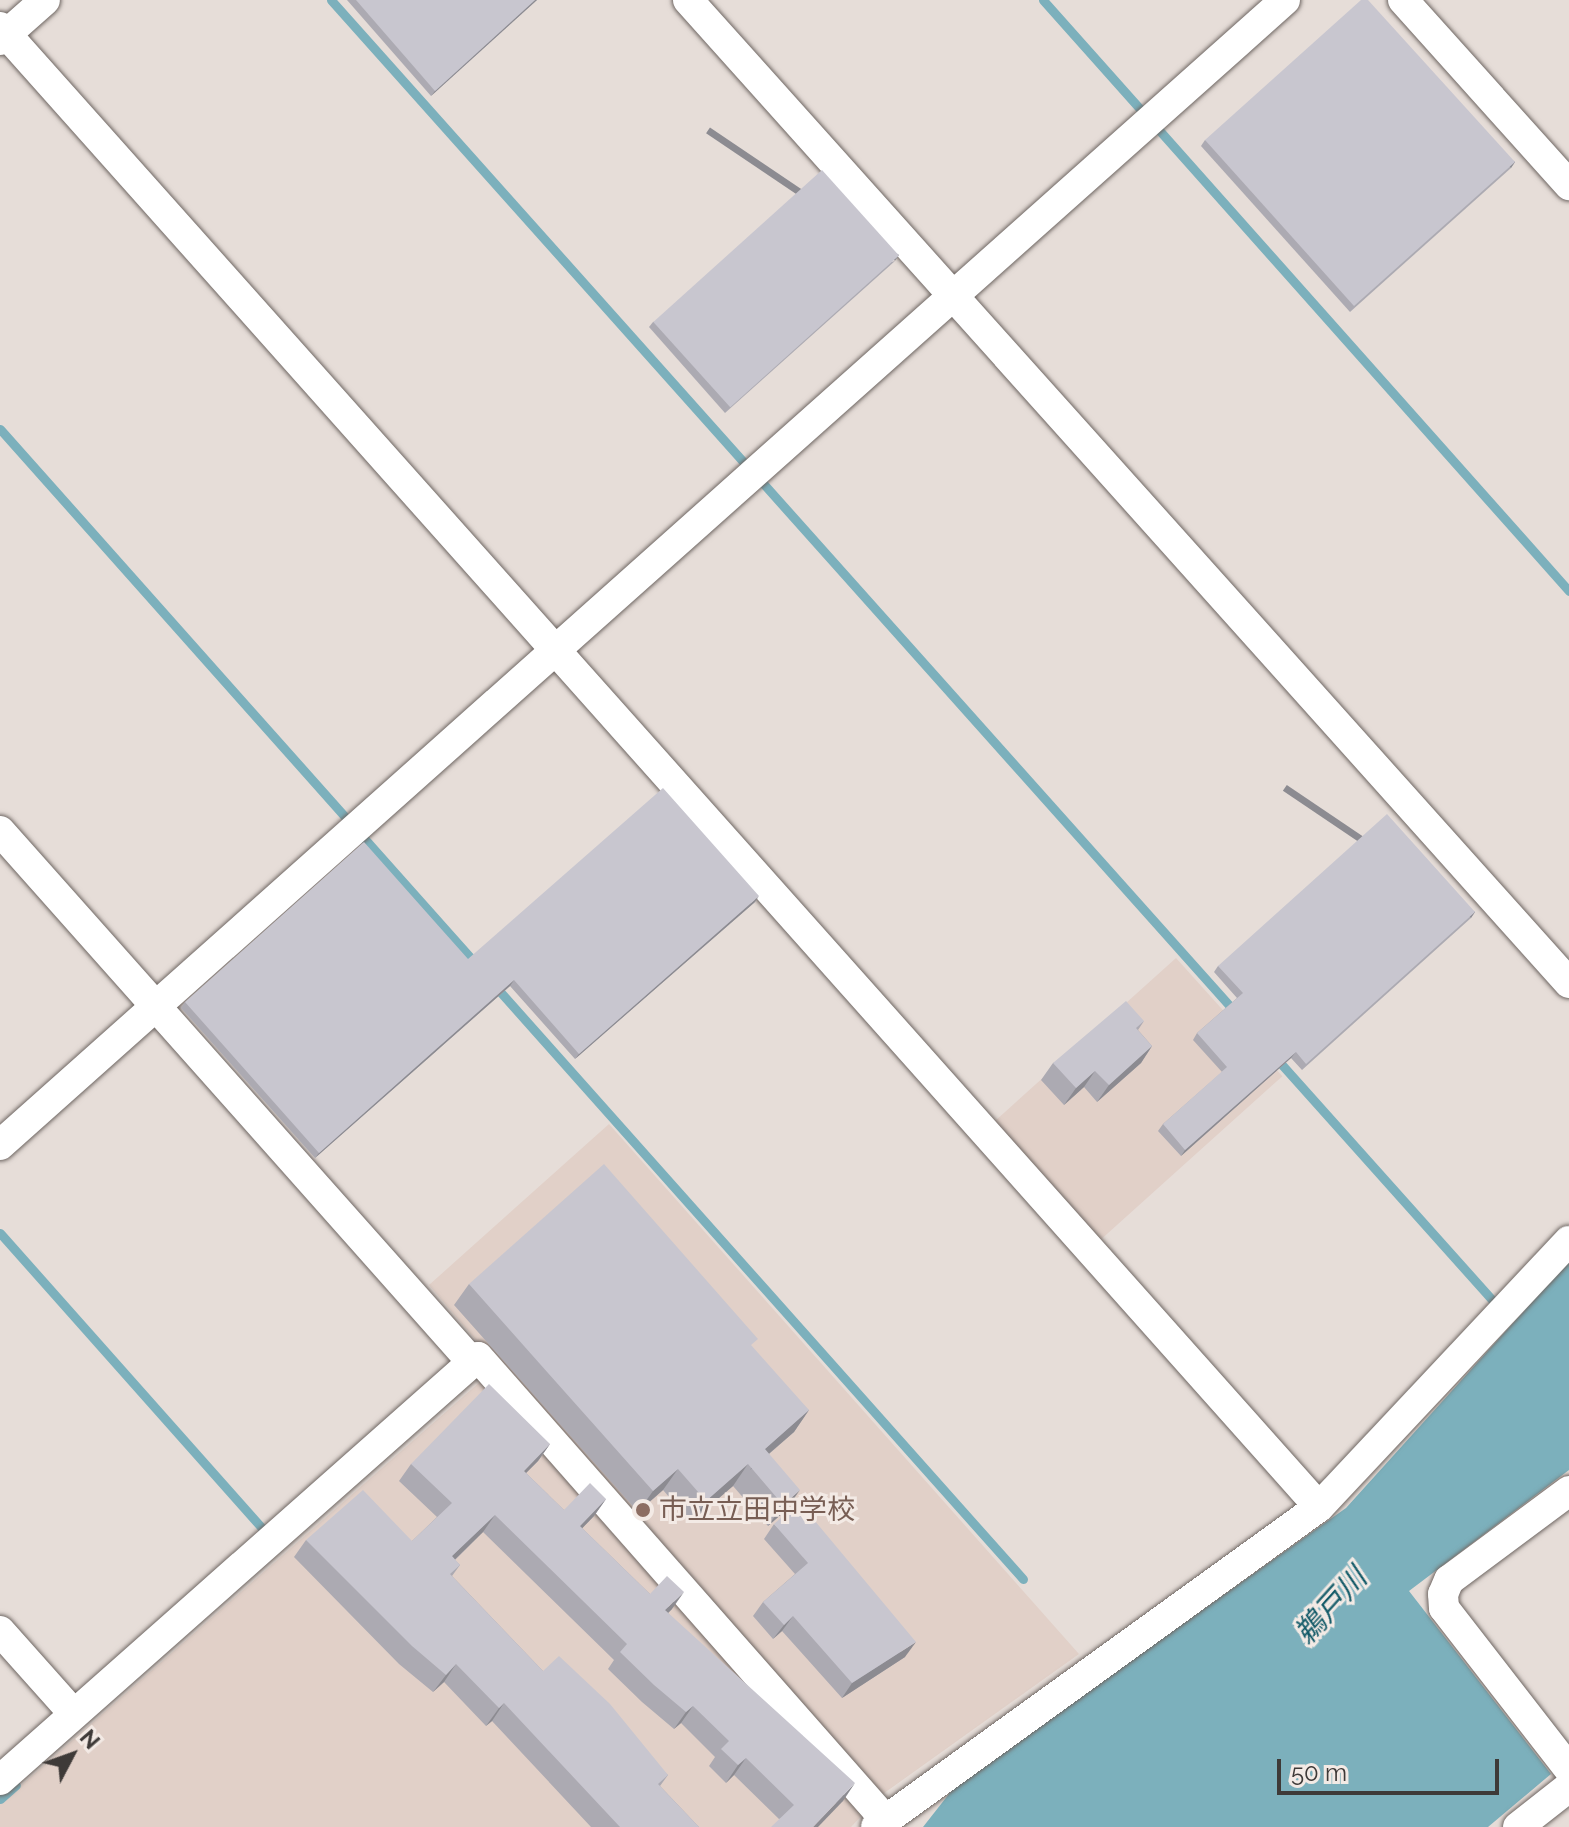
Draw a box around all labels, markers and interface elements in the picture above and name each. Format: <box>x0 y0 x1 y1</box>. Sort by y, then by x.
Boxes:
place label: 市立立田中学校 <box>659 1493 855 1527</box>
marker: 市立立田中学校 <box>634 1501 652 1519</box>
water label: 鵜戸川 <box>1288 1561 1374 1651</box>
north arrow <box>32 1715 112 1795</box>
text: N <box>75 1724 105 1754</box>
scale bar <box>1281 1743 1503 1793</box>
text: 50 m <box>1291 1758 1347 1787</box>

